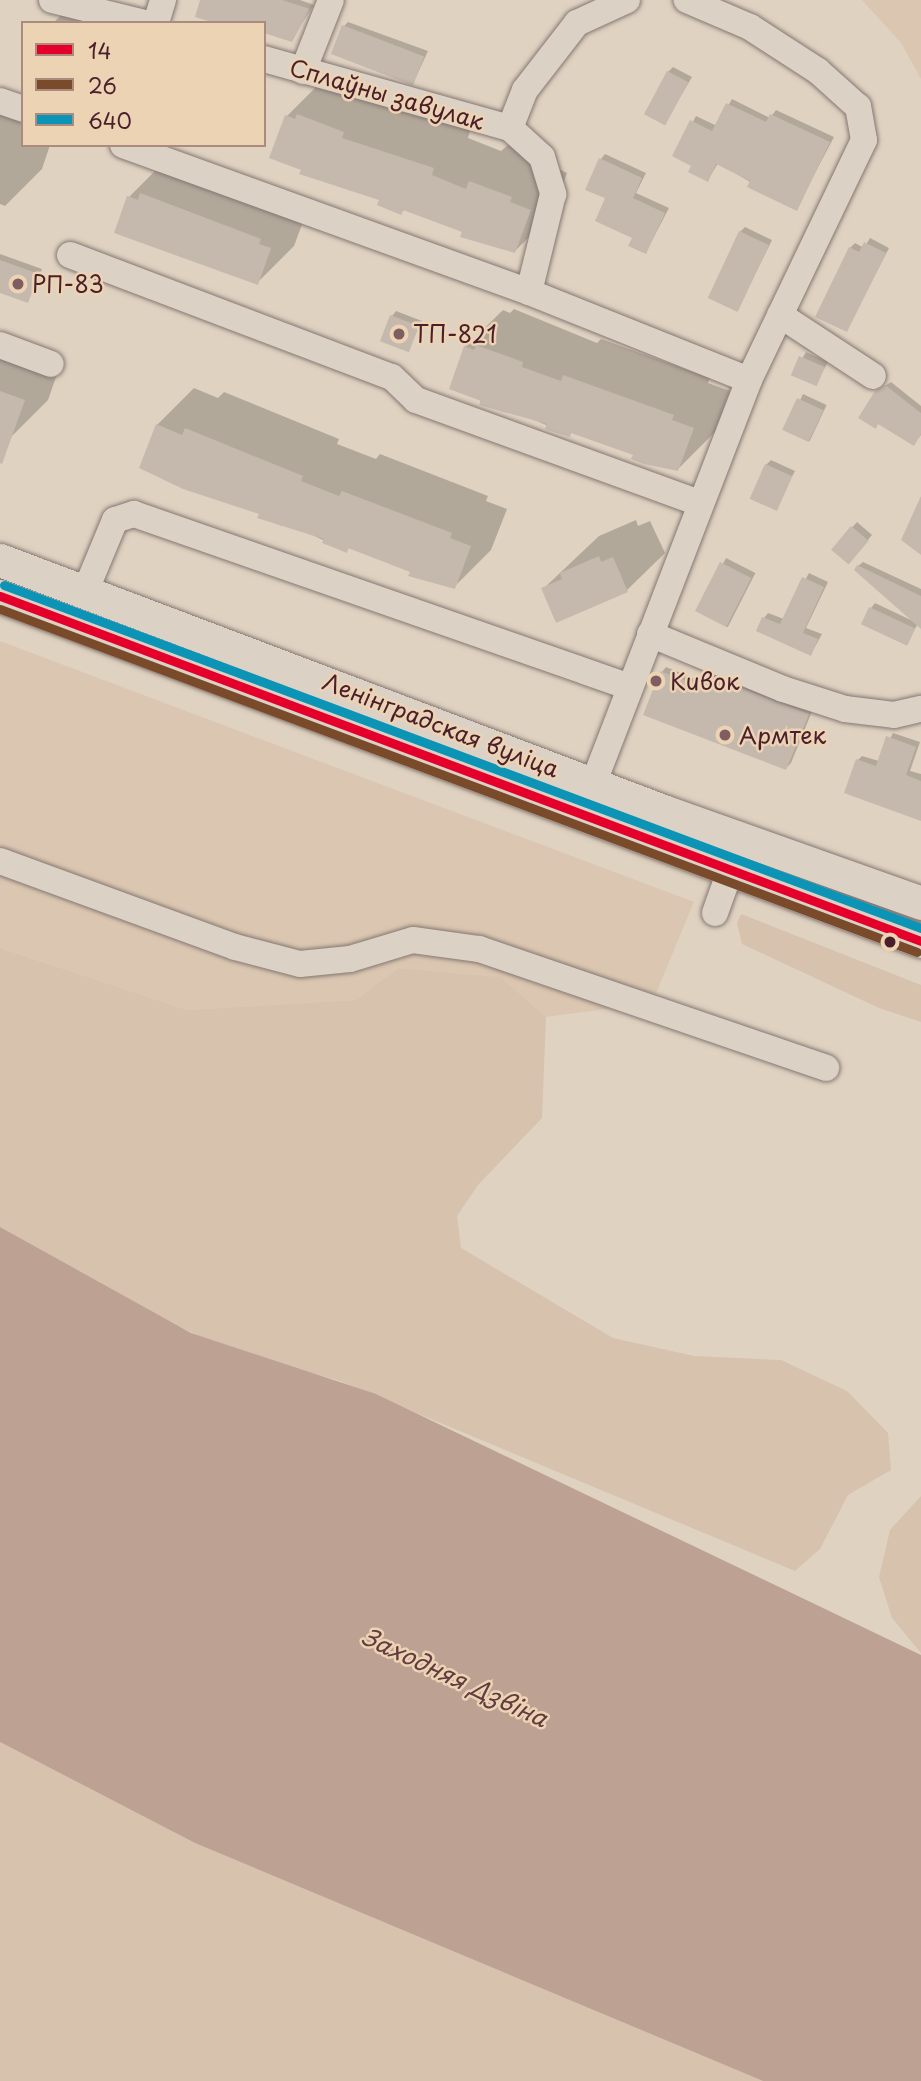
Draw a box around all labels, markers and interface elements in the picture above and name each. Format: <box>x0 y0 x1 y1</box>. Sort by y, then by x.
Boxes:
legend <box>21 21 266 147</box>
text: 14 <box>88 34 111 66</box>
street label: Сплаўны завулак <box>286 53 488 135</box>
text: 26 <box>88 69 117 101</box>
text: 640 <box>88 104 132 136</box>
place label: РП-83 <box>32 270 104 298</box>
marker: РП-83 <box>10 276 26 292</box>
place label: ТП-821 <box>413 320 497 348</box>
marker: ТП-821 <box>391 326 407 342</box>
street label: Ленінградская вуліца <box>319 667 563 783</box>
place label: Кивок <box>670 667 740 695</box>
marker: Кивок <box>648 673 664 689</box>
place label: Армтек <box>739 721 826 749</box>
marker: Армтек <box>717 727 733 743</box>
unlabelled marker <box>883 935 897 949</box>
water label: Заходняя Дзвіна <box>357 1621 553 1733</box>

